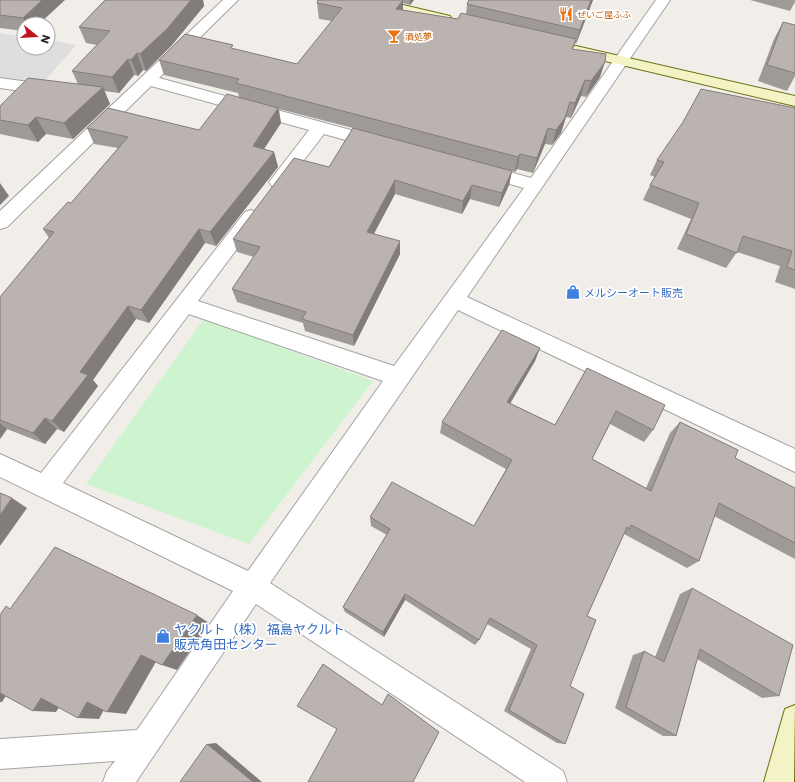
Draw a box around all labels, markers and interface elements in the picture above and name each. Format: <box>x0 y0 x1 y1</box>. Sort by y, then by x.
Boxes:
restaurant icon: ぜいご屋ふふ <box>558 6 574 22</box>
place label: ぜいご屋ふふ <box>577 9 631 20</box>
north arrow <box>16 16 56 56</box>
bar icon: 酒処夢 <box>386 28 402 44</box>
place label: 酒処夢 <box>405 31 432 42</box>
text: N <box>39 33 53 45</box>
shop icon: メルシーオート販売 <box>565 284 581 300</box>
place label: メルシーオート販売 <box>584 286 683 299</box>
place label: ヤクルト（株） 福島ヤクルト 販売角田センター <box>174 621 345 652</box>
shop icon: ヤクルト（株） 福島ヤクルト 販売角田センター <box>155 628 171 644</box>

